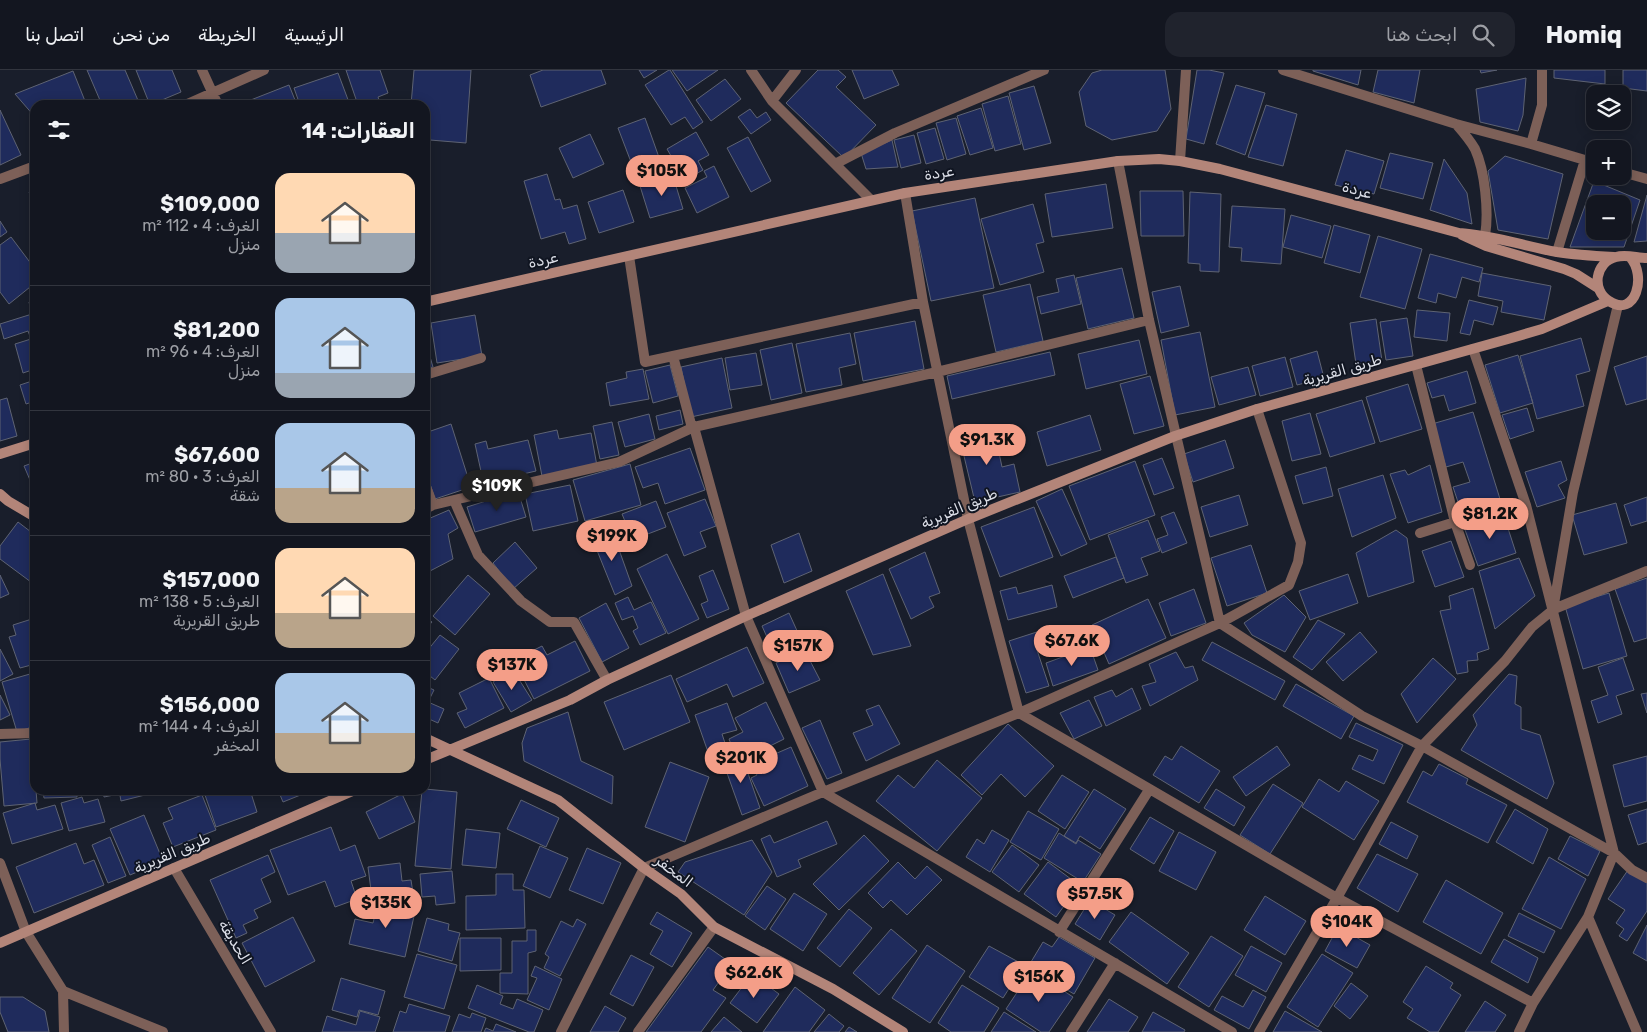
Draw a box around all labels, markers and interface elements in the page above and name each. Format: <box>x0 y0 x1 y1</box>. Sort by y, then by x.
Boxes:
search box <box>1165 12 1515 57</box>
icon: search <box>1469 21 1497 49</box>
text: Homiq <box>1545 21 1622 49</box>
text: ابحث هنا <box>1386 23 1457 46</box>
text: اتصل بنا <box>25 24 84 46</box>
text: من نحن <box>112 24 170 46</box>
text: الخريطة <box>198 24 256 46</box>
text: الرئيسية <box>284 24 344 46</box>
map controls <box>1586 85 1631 240</box>
button: layers <box>1586 85 1631 130</box>
icon: filters <box>45 116 73 144</box>
text: العقارات: 14 <box>302 118 415 143</box>
button: + <box>1586 140 1631 185</box>
pin: $105K <box>627 154 697 197</box>
text: $105K <box>637 161 687 180</box>
street label: عردة <box>923 162 955 184</box>
street label: عردة <box>1340 177 1374 203</box>
text: $109,000 <box>160 191 260 216</box>
icon: home <box>315 193 375 253</box>
button: − <box>1586 195 1631 240</box>
text: الغرف: 4 · 112 m² <box>142 216 260 235</box>
text: منزل <box>228 235 260 254</box>
street label: عردة <box>526 248 560 272</box>
text: $81,200 <box>173 317 260 342</box>
icon: home <box>315 318 375 378</box>
text: الغرف: 4 · 96 m² <box>146 342 260 361</box>
street label: طريق القريرية <box>1300 350 1384 390</box>
text: منزل <box>228 361 260 380</box>
pin: $91.3K <box>946 424 1028 466</box>
text: $91.3K <box>960 430 1014 449</box>
text: $67,600 <box>174 442 260 467</box>
icon: home <box>315 443 375 503</box>
text: الغرف: 3 · 80 m² <box>145 467 260 486</box>
pin: $109K <box>462 470 532 512</box>
text: $109K <box>472 476 522 495</box>
street label: طريق القريرية <box>918 484 1000 532</box>
text: شقة <box>230 486 260 505</box>
pin: $81.2K <box>1449 498 1531 540</box>
text: $81.2K <box>1462 504 1518 523</box>
pin: $199K <box>577 520 647 562</box>
text: $199K <box>587 526 637 545</box>
text: $157,000 <box>163 567 260 592</box>
icon: home <box>315 568 375 628</box>
text: الغرف: 5 · 138 m² <box>139 592 260 611</box>
text: طريق القريرية <box>173 611 260 630</box>
pin: $67.6K <box>1031 624 1113 667</box>
pin: $157K <box>763 630 833 672</box>
text: $67.6K <box>1045 631 1099 650</box>
text: $157K <box>774 636 822 655</box>
pin: $137K <box>477 648 547 691</box>
text: $137K <box>488 655 536 674</box>
text: $156,000 <box>160 692 260 717</box>
icon: home <box>315 693 375 753</box>
text: الغرف: 4 · 144 m² <box>139 717 260 736</box>
text: المخفر <box>214 736 260 755</box>
pin: $201K <box>706 742 776 784</box>
text: $201K <box>716 748 766 767</box>
street label: طريق القريرية <box>131 829 213 877</box>
street label: المخفر <box>651 850 696 891</box>
pin: $57.5K <box>1054 878 1136 920</box>
text: $57.5K <box>1068 884 1122 903</box>
pin: $135K <box>351 886 421 929</box>
text: $135K <box>361 893 411 912</box>
pin: $104K <box>1312 906 1382 948</box>
text: $104K <box>1321 912 1373 931</box>
street label: الحديقة <box>215 916 255 968</box>
pin: $62.6K <box>713 956 795 999</box>
pin: $156K <box>1004 960 1074 1003</box>
text: $62.6K <box>726 963 783 982</box>
text: $156K <box>1014 967 1064 986</box>

